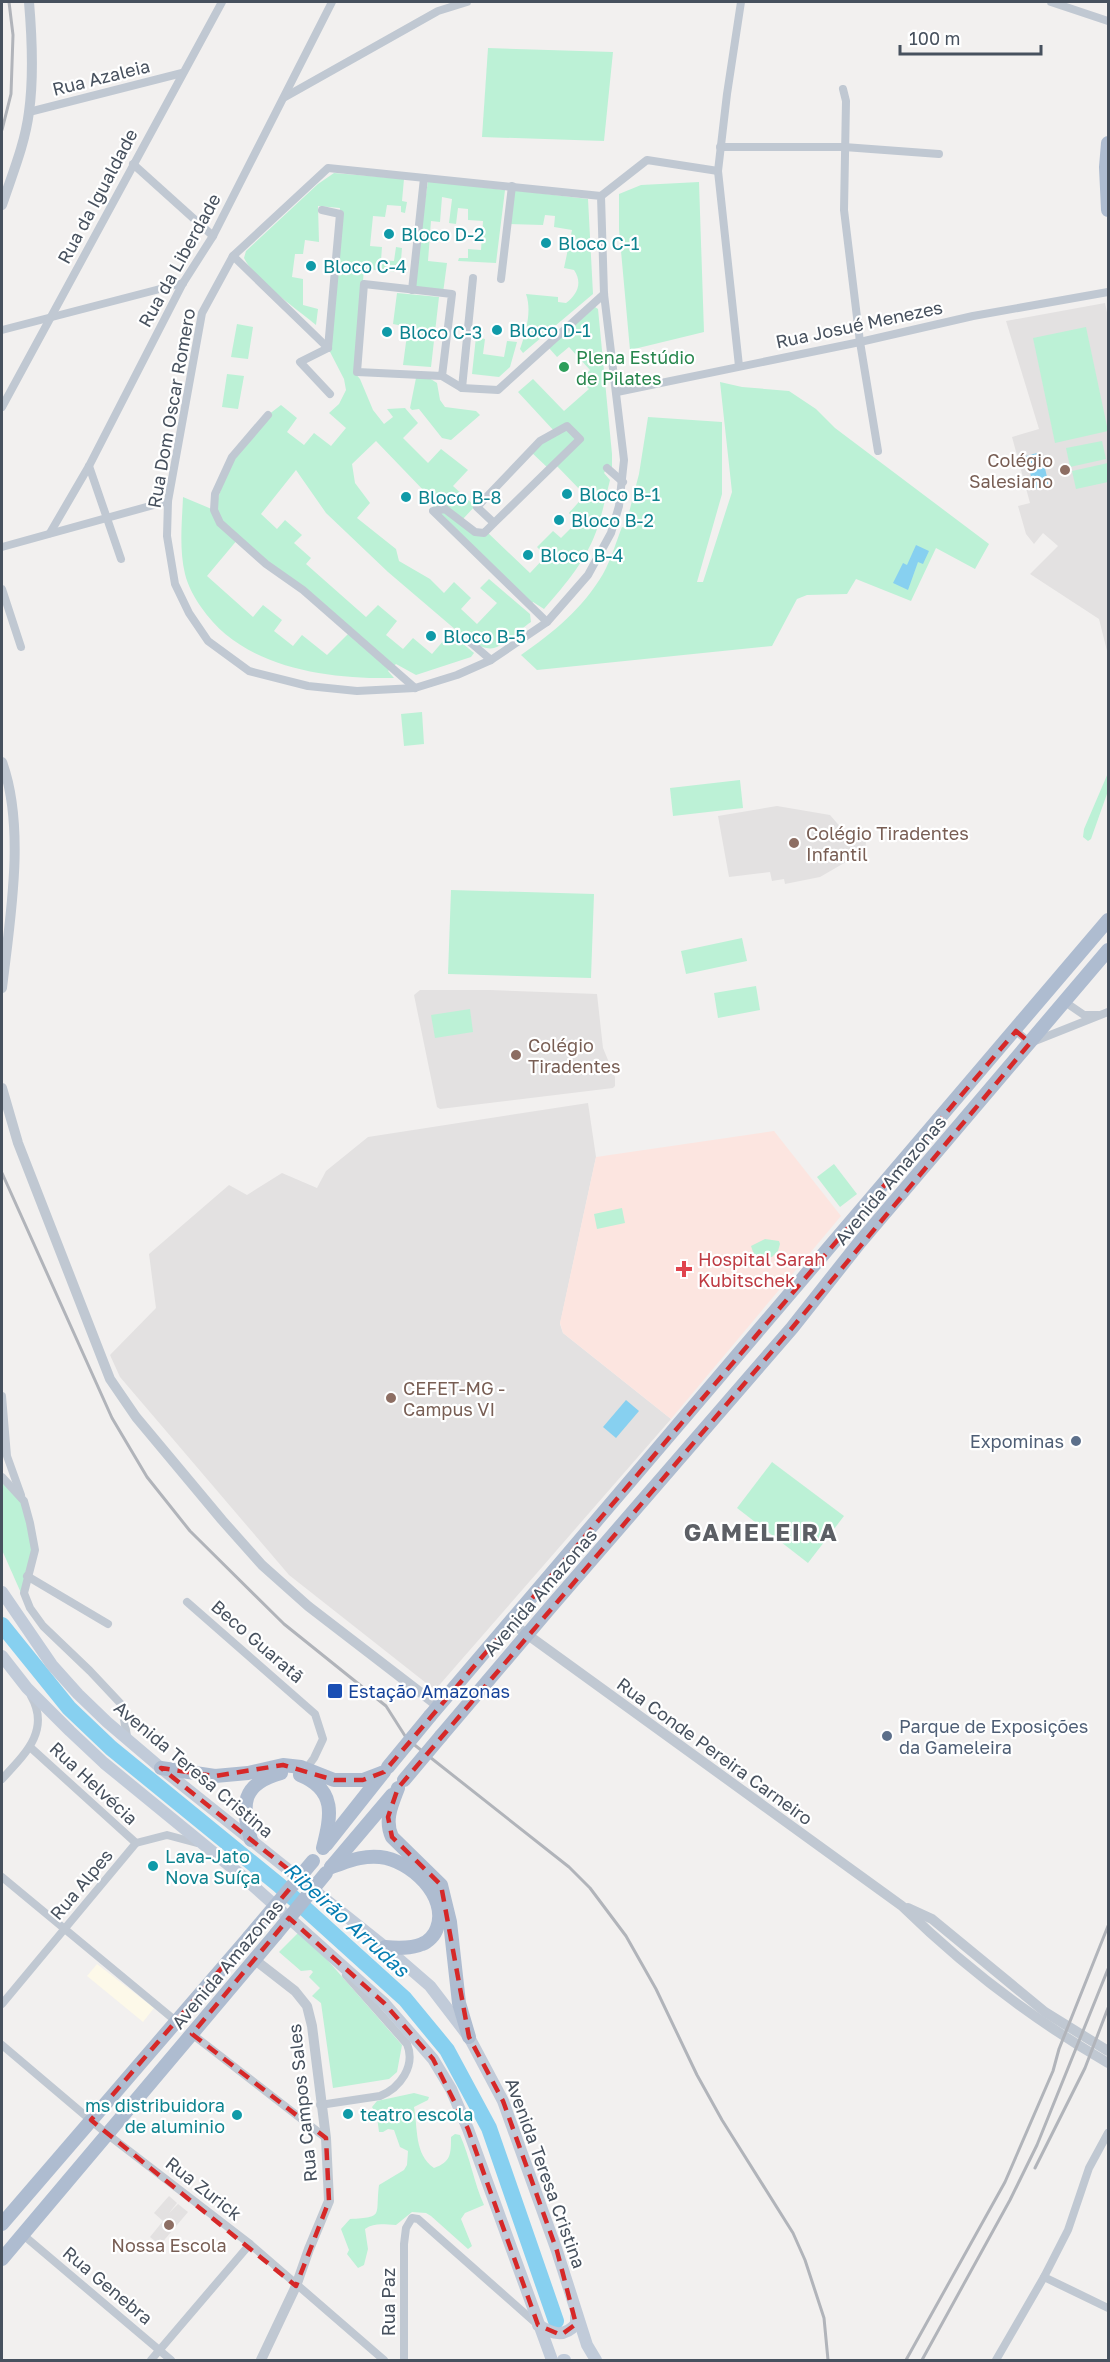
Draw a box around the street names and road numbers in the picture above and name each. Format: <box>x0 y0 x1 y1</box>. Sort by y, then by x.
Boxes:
street label: Rua Azaleia <box>50 54 152 100</box>
street label: Rua da Igualdade <box>52 125 142 267</box>
street label: Rua da Liberdade <box>133 189 225 331</box>
street label: Rua Josué Menezes <box>773 296 945 352</box>
street label: Rua Dom Oscar Romero <box>143 306 199 510</box>
street label: Avenida Amazonas <box>830 1111 950 1249</box>
street label: Avenida Amazonas <box>479 1524 601 1660</box>
street label: Beco Guaratã <box>207 1595 309 1687</box>
street label: Rua Conde Pereira Carneiro <box>613 1673 817 1829</box>
street label: Avenida Teresa Cristina <box>110 1696 278 1842</box>
street label: Rua Helvécia <box>46 1737 142 1829</box>
street label: Rua Alpes <box>45 1844 117 1924</box>
street label: Avenida Amazonas <box>167 1895 287 2033</box>
street label: Rua Campos Sales <box>283 2023 321 2183</box>
street label: Avenida Teresa Cristina <box>501 2075 591 2271</box>
street label: Rua Zurick <box>162 2151 246 2225</box>
street label: Rua Genebra <box>59 2241 157 2329</box>
street label: Rua Paz <box>377 2268 399 2336</box>

